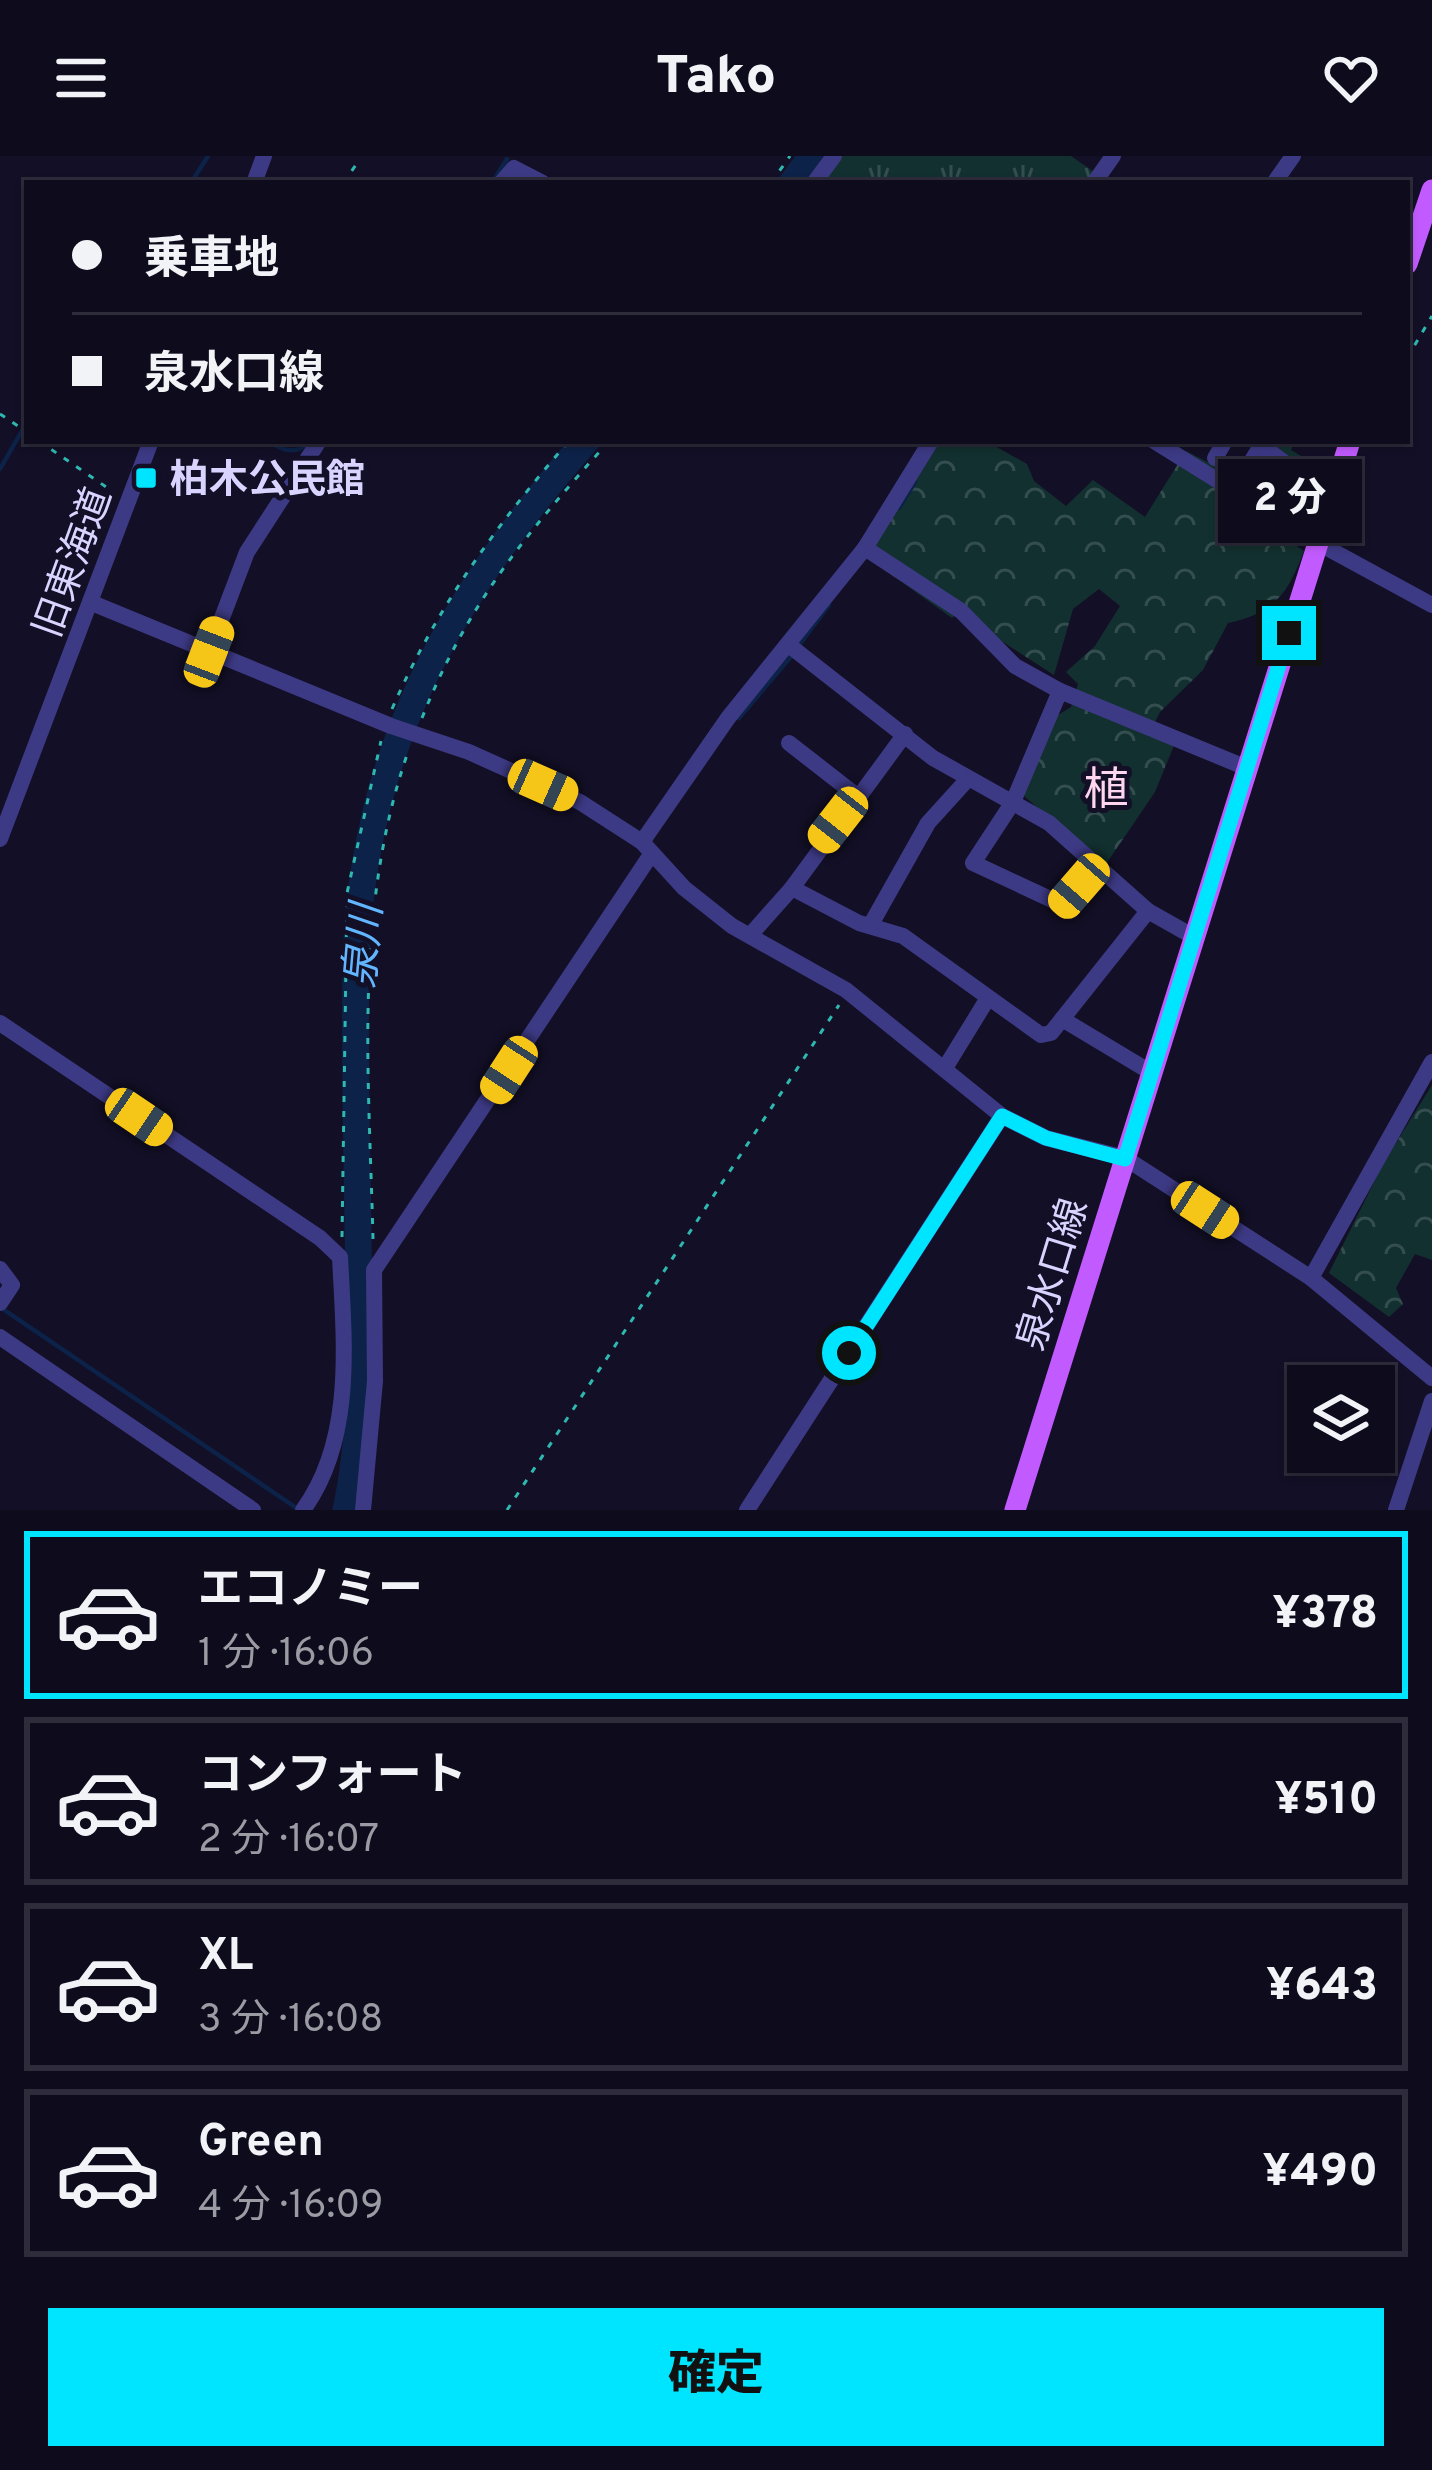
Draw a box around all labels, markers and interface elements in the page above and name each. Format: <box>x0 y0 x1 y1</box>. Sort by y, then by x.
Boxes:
text: Tako <box>656 44 776 113</box>
icon: menu <box>48 45 114 111</box>
icon: heart <box>1318 45 1384 111</box>
text: 乗車地 <box>144 233 279 290</box>
text: 泉水口線 <box>144 348 324 405</box>
place label: 柏木公民館 <box>170 458 365 507</box>
callout: 2 分 <box>1217 459 1361 543</box>
marker: 柏木公民館 <box>133 465 159 491</box>
text: 2 分 <box>1254 476 1326 525</box>
street label: 旧東海道 <box>26 482 125 645</box>
route end <box>1262 606 1316 660</box>
car <box>179 612 239 692</box>
car <box>503 754 583 816</box>
district label: 植 <box>1083 764 1129 821</box>
car <box>802 781 874 859</box>
car <box>1042 847 1116 925</box>
water label: 泉川 <box>336 898 397 991</box>
car <box>474 1030 544 1110</box>
car <box>99 1082 179 1152</box>
car <box>1165 1175 1245 1245</box>
street label: 泉水口線 <box>1009 1194 1102 1357</box>
route start <box>822 1326 876 1380</box>
map controls <box>1287 1365 1395 1473</box>
button: layers <box>1287 1365 1395 1473</box>
icon: car <box>54 1561 162 1669</box>
text: エコノミー <box>198 1563 423 1620</box>
text: ¥378 <box>1272 1587 1378 1644</box>
text: 1 分 · 16:06 <box>198 1631 374 1680</box>
icon: car <box>54 1747 162 1855</box>
text: コンフォート <box>198 1749 467 1806</box>
text: ¥510 <box>1274 1773 1378 1830</box>
text: 2 分 · 16:07 <box>198 1817 379 1866</box>
text: XL <box>198 1929 253 1986</box>
icon: car <box>54 1933 162 2041</box>
text: ¥643 <box>1266 1959 1378 2016</box>
text: 3 分 · 16:08 <box>198 1997 383 2046</box>
text: Green <box>198 2115 324 2172</box>
icon: car <box>54 2119 162 2227</box>
text: ¥490 <box>1262 2145 1378 2202</box>
text: 4 分 · 16:09 <box>198 2183 384 2232</box>
button: 確定 <box>48 2308 1384 2446</box>

